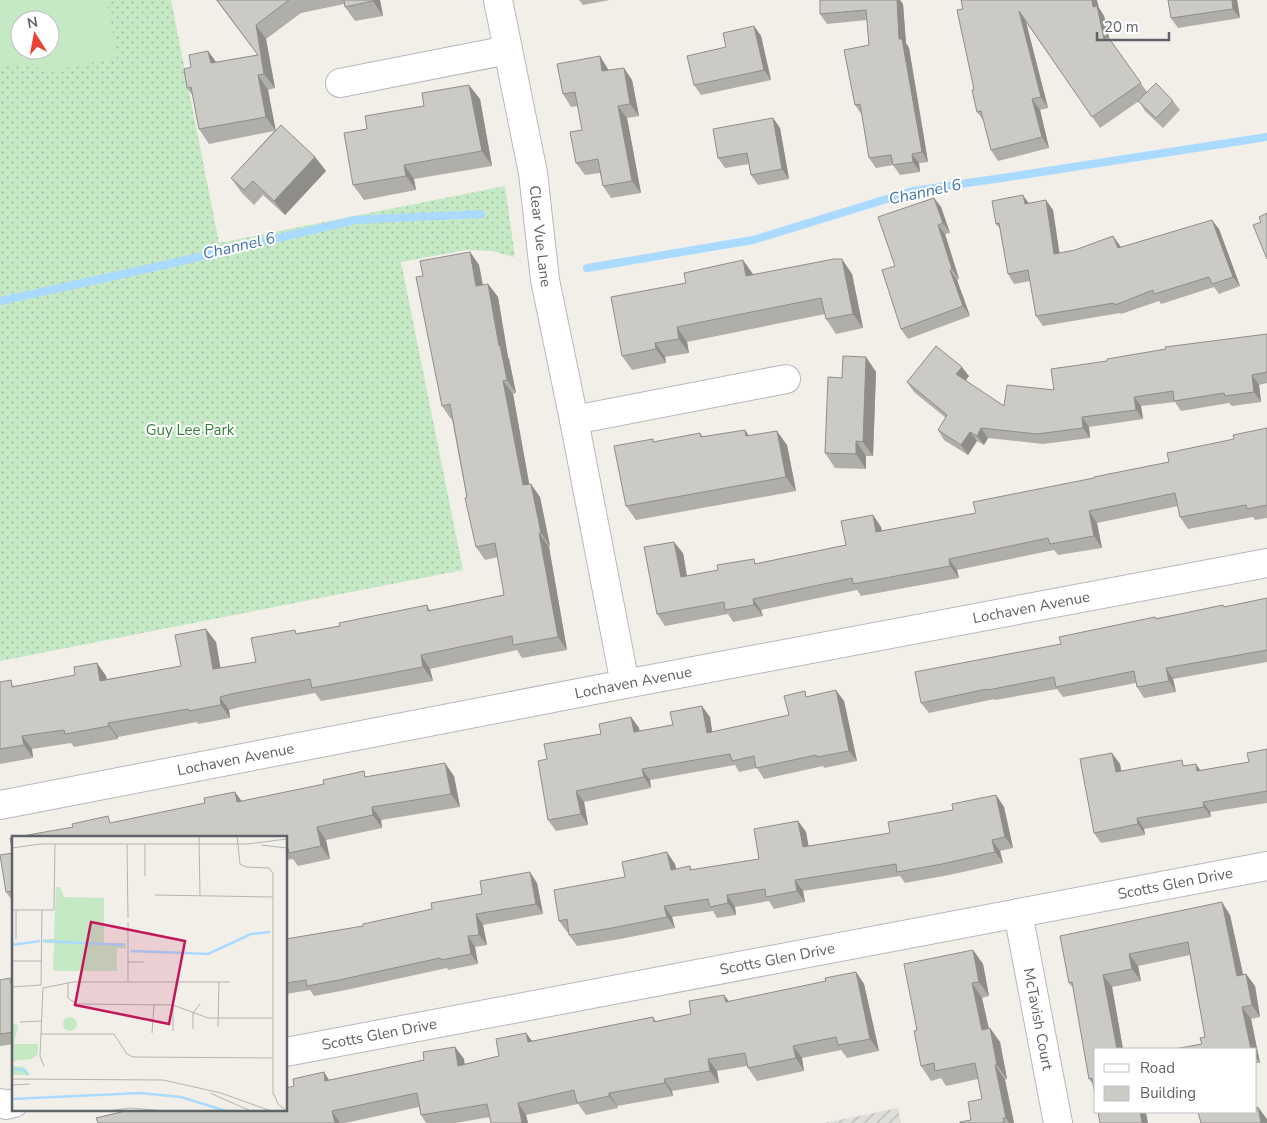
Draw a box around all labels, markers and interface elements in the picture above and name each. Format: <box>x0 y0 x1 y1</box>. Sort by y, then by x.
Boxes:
north arrow <box>10 10 60 60</box>
scale bar <box>1097 10 1170 42</box>
text: N <box>26 12 40 33</box>
text: 20 m <box>1104 17 1139 37</box>
water label: Channel 6 <box>887 174 964 210</box>
street label: Clear Vue Lane <box>524 184 556 289</box>
water label: Channel 6 <box>201 227 278 265</box>
park label: Guy Lee Park <box>146 420 235 440</box>
street label: Lochaven Avenue <box>971 587 1092 628</box>
street label: Lochaven Avenue <box>573 662 694 704</box>
street label: Lochaven Avenue <box>175 738 296 780</box>
inset map <box>12 836 288 1110</box>
street label: Scotts Glen Drive <box>1116 863 1234 904</box>
street label: Scotts Glen Drive <box>718 938 837 980</box>
street label: McTavish Court <box>1019 966 1058 1073</box>
street label: Scotts Glen Drive <box>320 1014 439 1055</box>
legend <box>1094 1048 1257 1113</box>
text: Road <box>1140 1058 1175 1078</box>
text: Building <box>1140 1083 1196 1103</box>

